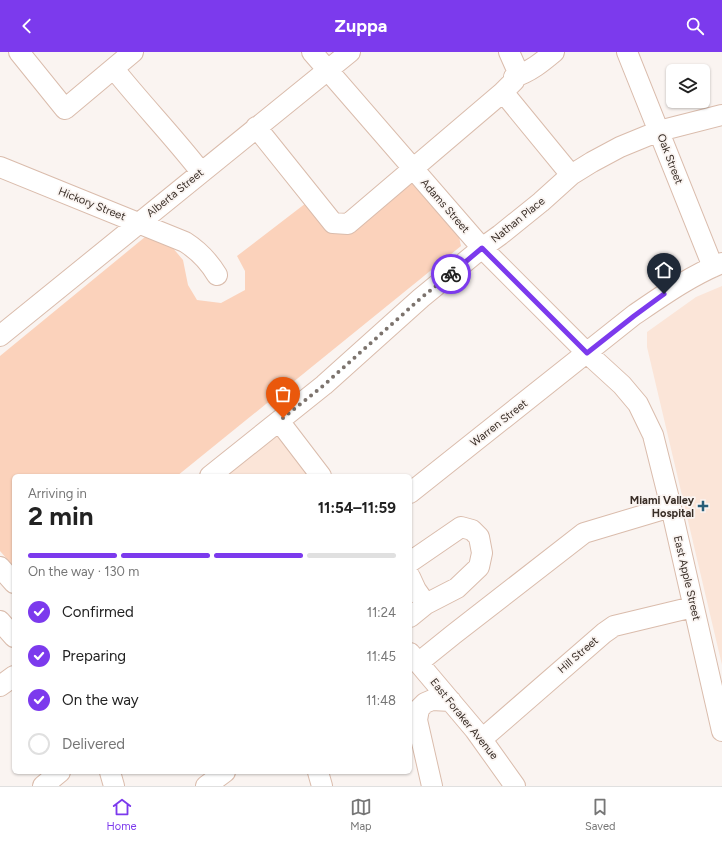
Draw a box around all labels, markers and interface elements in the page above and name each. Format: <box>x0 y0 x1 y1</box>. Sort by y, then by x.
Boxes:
icon: back <box>16 15 38 37</box>
text: Zuppa <box>335 15 387 37</box>
icon: search <box>684 15 706 37</box>
map controls <box>666 64 710 108</box>
button: layers <box>666 64 710 108</box>
street label: Oak Street <box>654 132 686 186</box>
street label: Alberta Street <box>144 166 206 220</box>
street label: Adams Street <box>418 176 472 236</box>
street label: Hickory Street <box>56 185 128 223</box>
street label: Nathan Place <box>489 194 547 246</box>
pin <box>647 253 681 294</box>
courier <box>431 254 471 294</box>
icon: home <box>653 259 675 281</box>
icon: bike <box>440 263 462 285</box>
pin <box>266 377 300 418</box>
icon: bag <box>272 383 294 405</box>
street label: Warren Street <box>468 397 530 449</box>
text: Arriving in <box>28 486 87 501</box>
place label: Miami Valley Hospital <box>630 494 695 520</box>
text: 11:54–11:59 <box>318 499 396 517</box>
text: 2 min <box>28 500 94 532</box>
marker: Miami Valley Hospital <box>697 500 709 512</box>
street label: East Apple Street <box>671 534 703 622</box>
text: On the way · 130 m <box>28 564 139 579</box>
icon: check <box>28 601 50 623</box>
text: Confirmed <box>62 603 134 621</box>
text: 11:24 <box>367 605 396 620</box>
street label: Hill Street <box>555 634 601 676</box>
icon: check <box>28 645 50 667</box>
text: Preparing <box>62 647 126 665</box>
text: 11:45 <box>366 649 396 664</box>
street label: East Foraker Avenue <box>427 676 501 762</box>
icon: check <box>28 689 50 711</box>
text: On the way <box>62 691 139 709</box>
text: 11:48 <box>366 693 396 708</box>
text: Delivered <box>62 735 125 753</box>
tab: Home <box>107 796 137 833</box>
tab: Map <box>350 796 372 833</box>
tab: Saved <box>585 796 615 833</box>

